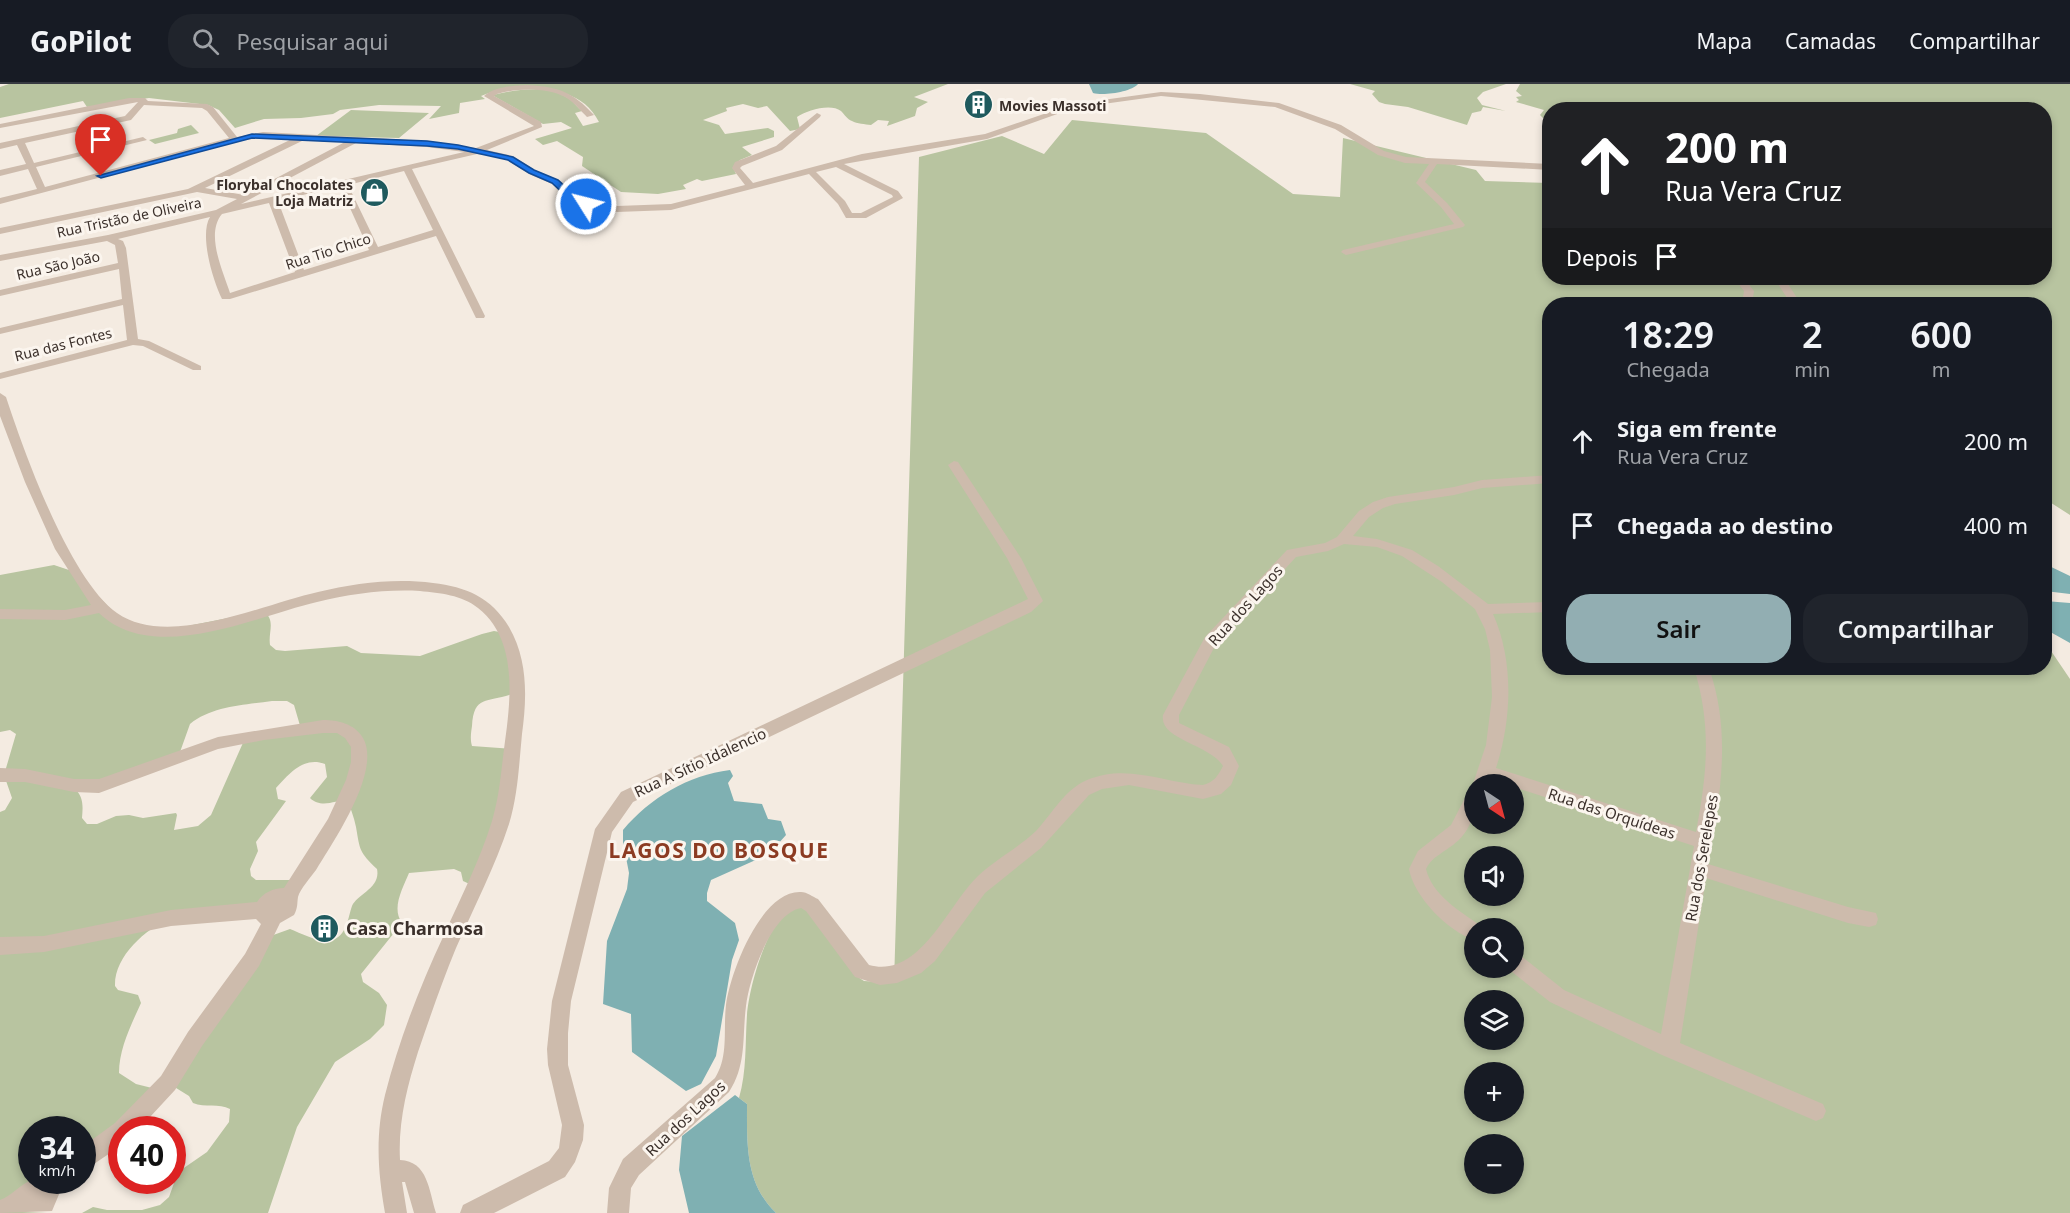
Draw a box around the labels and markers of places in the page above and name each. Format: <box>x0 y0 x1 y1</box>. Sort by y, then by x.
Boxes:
building icon: Movies Massoti <box>962 89 994 121</box>
place label: Movies Massoti <box>999 96 1107 115</box>
pin <box>75 114 126 176</box>
place label: Florybal Chocolates Loja Matriz <box>216 175 353 210</box>
shop icon: Florybal Chocolates Loja Matriz <box>358 176 390 208</box>
building icon: Casa Charmosa <box>309 912 341 944</box>
place label: Casa Charmosa <box>346 916 484 940</box>

